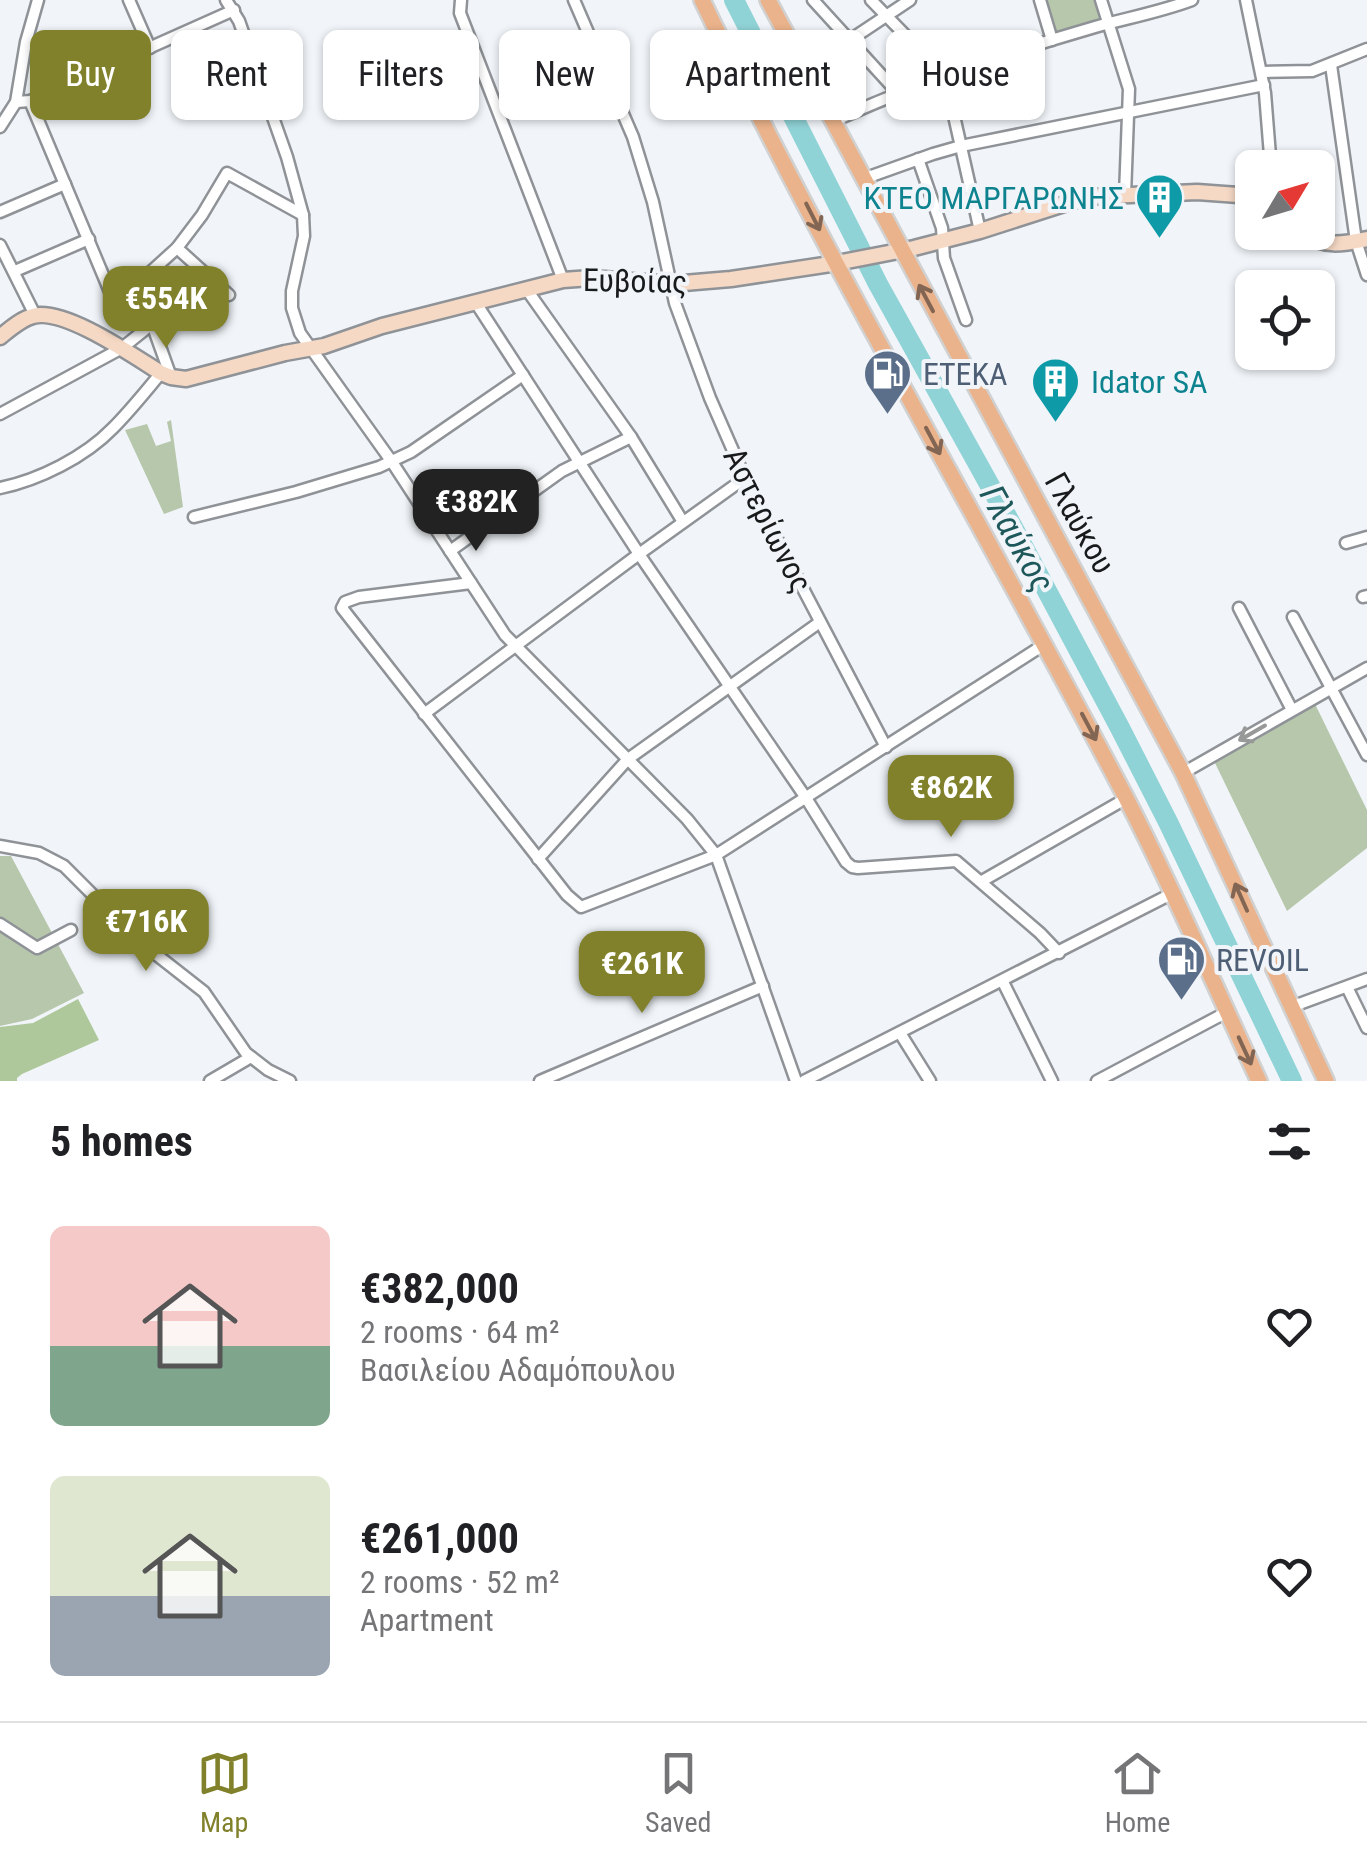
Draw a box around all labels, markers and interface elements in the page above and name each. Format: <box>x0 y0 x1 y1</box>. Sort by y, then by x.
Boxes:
chip: Buy <box>30 30 151 120</box>
chip: Rent <box>171 30 303 120</box>
chip: Filters <box>323 30 479 120</box>
chip: New <box>499 30 630 120</box>
chip: Apartment <box>650 30 866 120</box>
chip: House <box>886 30 1045 120</box>
north arrow <box>1235 150 1335 250</box>
map controls <box>1235 150 1335 370</box>
building icon: ΚΤΕΟ ΜΑΡΓΑΡΩΝΗΣ <box>1133 172 1185 240</box>
place label: ΚΤΕΟ ΜΑΡΓΑΡΩΝΗΣ <box>864 179 1124 217</box>
one-way arrow <box>804 201 823 231</box>
street label: Ευβοίας <box>583 261 687 301</box>
pin: €554K <box>96 266 236 351</box>
button: locate <box>1235 270 1335 370</box>
text: €554K <box>125 279 207 317</box>
one-way arrow <box>916 284 935 314</box>
fuel station icon: ΕΤΕΚΑ <box>862 348 914 416</box>
place label: ΕΤΕΚΑ <box>923 355 1007 393</box>
building icon: Idator SA <box>1030 356 1082 424</box>
place label: Idator SA <box>1091 363 1208 401</box>
one-way arrow <box>924 426 944 456</box>
street label: Αστερίωνος <box>715 441 821 599</box>
street label: Γλαύκου <box>1037 466 1123 580</box>
pin: €382K <box>406 469 546 554</box>
water label: Γλαύκος <box>971 478 1063 600</box>
text: €382K <box>435 482 517 520</box>
one-way arrow <box>1080 711 1099 741</box>
one-way arrow <box>1238 724 1267 744</box>
pin: €862K <box>881 755 1021 840</box>
text: €862K <box>910 768 992 806</box>
one-way arrow <box>1231 882 1249 913</box>
pin: €716K <box>76 889 216 974</box>
text: €716K <box>105 902 187 940</box>
pin: €261K <box>572 931 712 1016</box>
fuel station icon: REVOIL <box>1155 934 1207 1002</box>
place label: REVOIL <box>1216 941 1309 979</box>
text: €261K <box>601 944 683 982</box>
one-way arrow <box>1237 1035 1255 1066</box>
icon: filters <box>1262 1114 1317 1169</box>
text: 5 homes <box>50 1117 193 1166</box>
text: €382,000 <box>360 1264 519 1313</box>
icon: home <box>130 1266 250 1386</box>
icon: heart <box>1262 1299 1317 1354</box>
text: 2 rooms · 64 m² <box>360 1313 559 1351</box>
text: Βασιλείου Αδαμόπουλου <box>360 1351 676 1389</box>
text: €261,000 <box>360 1514 519 1563</box>
icon: home <box>130 1516 250 1636</box>
icon: heart <box>1262 1549 1317 1604</box>
text: 2 rooms · 52 m² <box>360 1563 559 1601</box>
text: Apartment <box>360 1601 494 1639</box>
tab: Map <box>197 1746 252 1839</box>
tab: Saved <box>645 1746 711 1839</box>
tab: Home <box>1105 1746 1170 1839</box>

